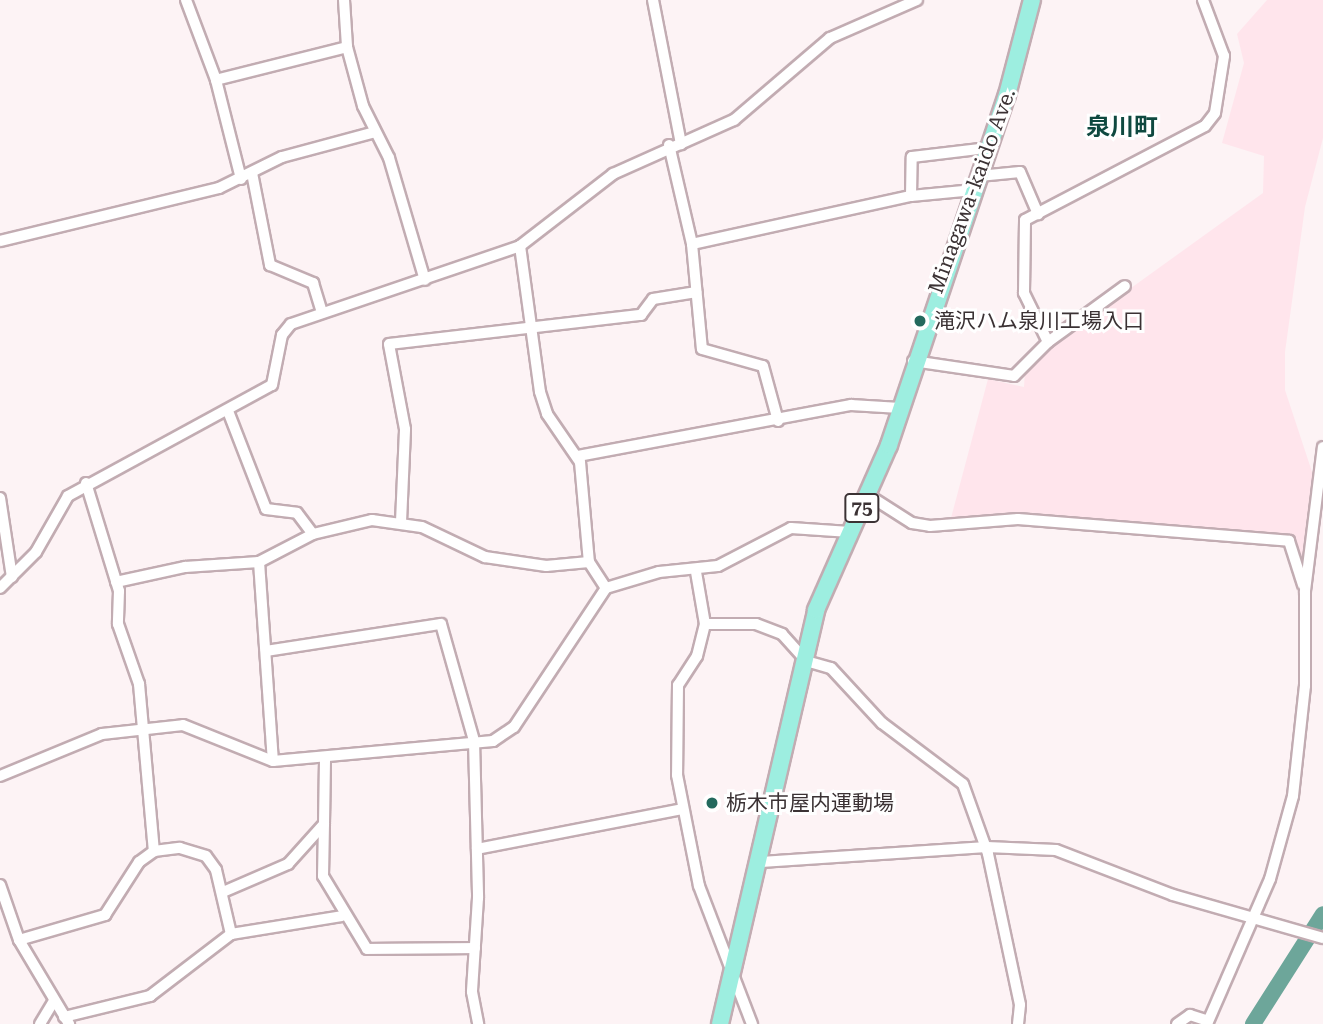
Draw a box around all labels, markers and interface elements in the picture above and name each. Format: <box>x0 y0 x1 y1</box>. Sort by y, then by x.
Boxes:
street label: Minagawa-kaido Ave. <box>923 85 1021 297</box>
district label: 泉川町 <box>1086 114 1158 142</box>
place label: 滝沢ハム泉川工場入口 <box>934 308 1144 334</box>
marker: 滝沢ハム泉川工場入口 <box>912 313 928 329</box>
road number: 75 <box>843 492 881 524</box>
place label: 栃木市屋内運動場 <box>726 790 894 816</box>
marker: 栃木市屋内運動場 <box>704 795 720 811</box>

